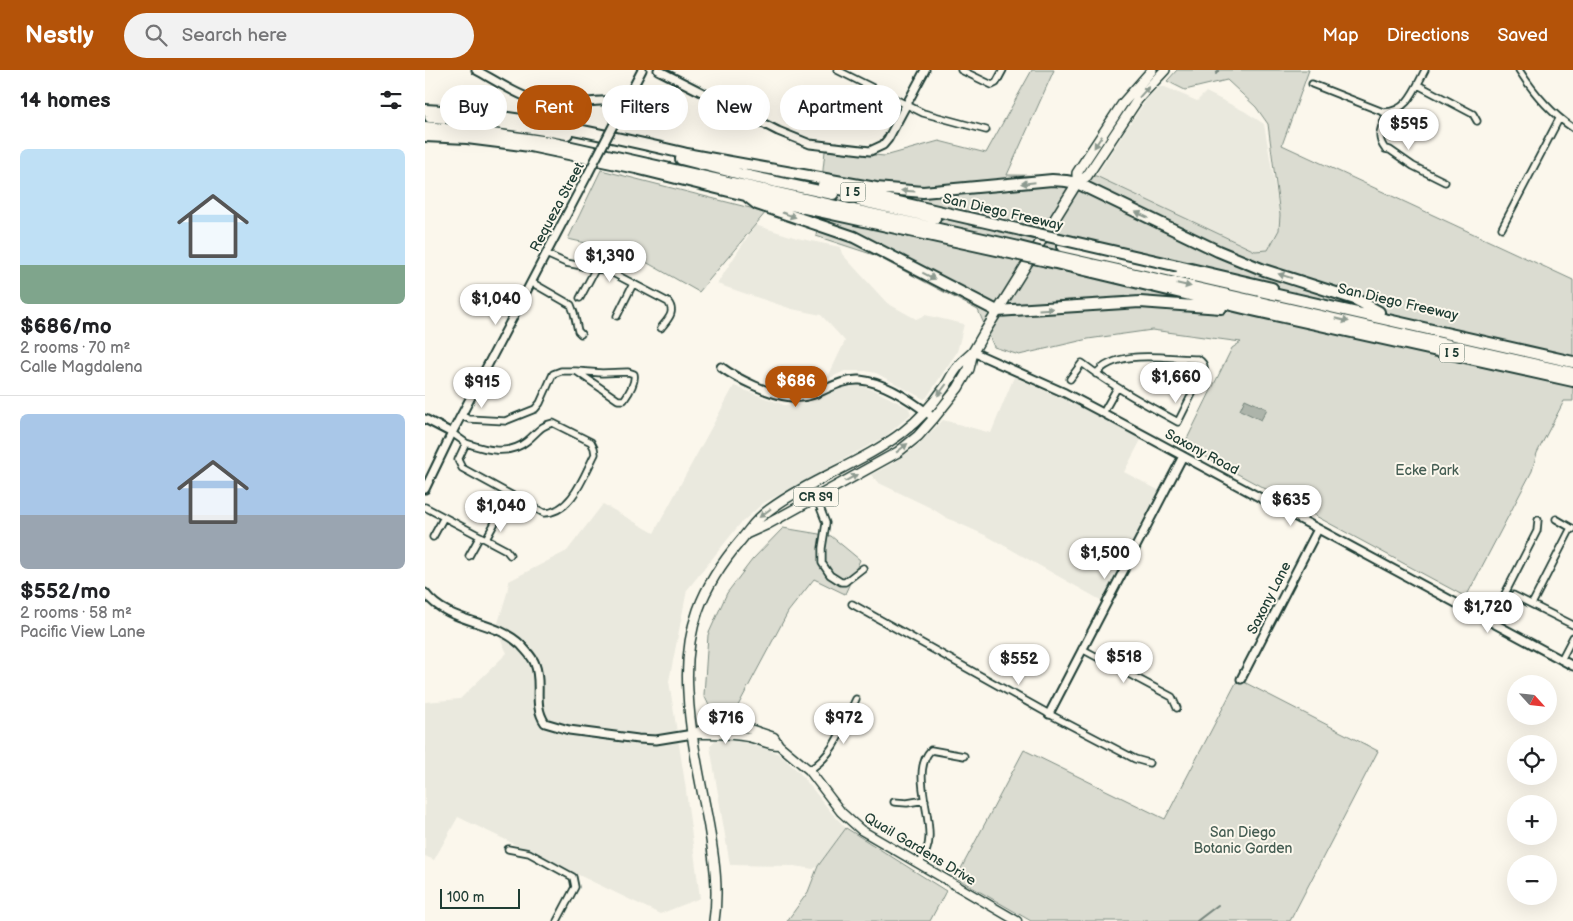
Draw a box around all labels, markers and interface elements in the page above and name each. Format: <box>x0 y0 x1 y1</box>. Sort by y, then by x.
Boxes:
search box <box>124 13 474 58</box>
text: Nestly <box>25 21 94 50</box>
icon: search <box>142 21 170 49</box>
text: Search here <box>182 24 287 47</box>
text: Map <box>1323 25 1359 46</box>
text: Directions <box>1387 25 1469 46</box>
text: Saved <box>1497 25 1548 46</box>
chip: Buy <box>440 85 507 130</box>
chip: Rent <box>517 85 592 130</box>
chip: Filters <box>602 85 688 130</box>
chip: New <box>698 85 770 130</box>
chip: Apartment <box>780 85 901 130</box>
icon: filters <box>377 86 405 114</box>
one-way arrow <box>1139 86 1150 99</box>
text: 14 homes <box>20 88 111 113</box>
pin: $595 <box>1379 108 1439 151</box>
text: $595 <box>1390 115 1428 134</box>
one-way arrow <box>1093 135 1102 148</box>
street label: Requeza Street <box>526 159 588 255</box>
one-way arrow <box>1020 179 1036 187</box>
icon: home <box>168 181 258 271</box>
road number: I 5 <box>841 182 865 202</box>
one-way arrow <box>899 186 915 194</box>
street label: San Diego Freeway <box>941 190 1065 234</box>
one-way arrow <box>1135 210 1149 218</box>
one-way arrow <box>781 212 796 219</box>
pin: $1,390 <box>569 240 651 283</box>
text: $1,390 <box>585 247 635 266</box>
one-way arrow <box>922 272 936 280</box>
one-way arrow <box>1277 272 1292 280</box>
street label: San Diego Freeway <box>1336 280 1460 324</box>
one-way arrow <box>1176 281 1191 289</box>
pin: $1,040 <box>455 284 537 326</box>
text: $1,040 <box>471 290 521 309</box>
one-way arrow <box>1038 305 1054 313</box>
text: $686/mo <box>20 314 112 339</box>
one-way arrow <box>1335 316 1350 324</box>
text: 2 rooms · 70 m² <box>20 339 130 358</box>
road number: I 5 <box>1439 344 1465 362</box>
text: Calle Magdalena <box>20 358 143 377</box>
pin: $1,660 <box>1135 362 1217 404</box>
pin: $915 <box>452 366 512 409</box>
pin: $686 <box>766 366 826 408</box>
text: $1,660 <box>1151 368 1201 387</box>
text: $686 <box>776 372 816 391</box>
text: $915 <box>464 373 500 392</box>
one-way arrow <box>937 383 947 397</box>
street label: Saxony Road <box>1162 425 1242 479</box>
one-way arrow <box>896 443 909 454</box>
icon: home <box>168 447 258 537</box>
park label: Ecke Park <box>1395 462 1459 479</box>
one-way arrow <box>844 474 858 482</box>
pin: $635 <box>1261 484 1321 527</box>
road number: CR S9 <box>793 488 839 507</box>
pin: $1,040 <box>460 490 542 533</box>
text: $635 <box>1272 491 1310 510</box>
text: $1,040 <box>476 497 526 516</box>
one-way arrow <box>758 508 772 518</box>
pin: $1,500 <box>1064 538 1146 580</box>
text: $1,500 <box>1080 544 1130 563</box>
street label: Saxony Lane <box>1243 559 1295 637</box>
text: $552/mo <box>20 579 110 604</box>
pin: $1,720 <box>1447 592 1529 634</box>
text: $1,720 <box>1464 598 1512 617</box>
text: 2 rooms · 58 m² <box>20 604 132 623</box>
text: Pacific View Lane <box>20 623 145 642</box>
pin: $518 <box>1094 642 1154 684</box>
pin: $552 <box>989 644 1049 686</box>
text: $518 <box>1106 648 1142 667</box>
text: $552 <box>1000 650 1038 669</box>
north arrow <box>1507 675 1557 725</box>
map controls <box>1507 675 1557 905</box>
pin: $716 <box>696 702 756 745</box>
pin: $972 <box>814 702 874 745</box>
text: $716 <box>708 709 744 728</box>
text: $972 <box>825 709 863 728</box>
button: locate <box>1507 735 1557 785</box>
button: + <box>1507 795 1557 845</box>
street label: Quail Gardens Drive <box>861 809 979 889</box>
park label: San Diego Botanic Garden <box>1194 824 1293 857</box>
button: − <box>1507 855 1557 905</box>
scale bar <box>440 886 520 909</box>
text: 100 m <box>447 889 484 906</box>

